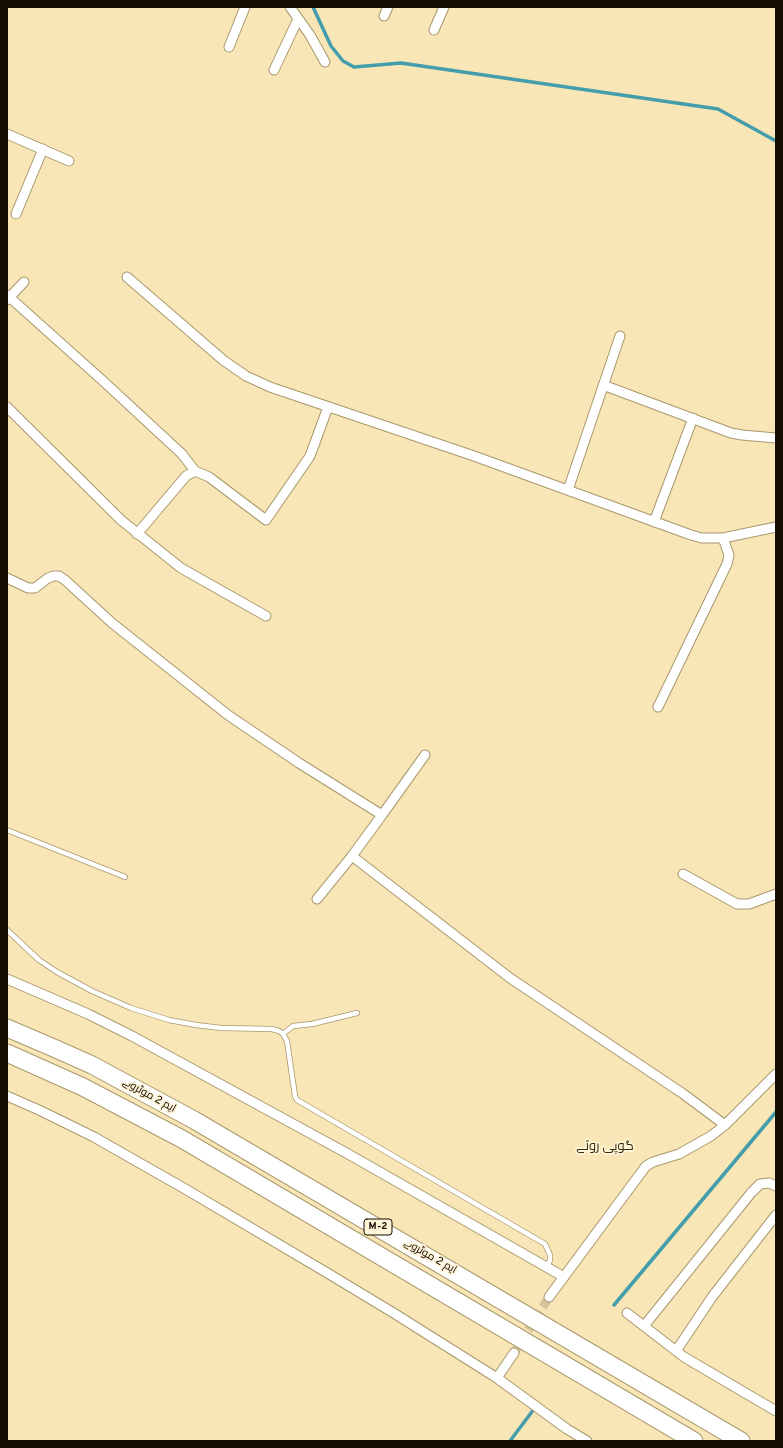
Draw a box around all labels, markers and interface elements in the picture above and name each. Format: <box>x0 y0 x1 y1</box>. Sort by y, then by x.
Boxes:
street label: ایم 2 موٹروے <box>120 1076 178 1116</box>
district label: گوپی روئے <box>576 1139 634 1155</box>
road number: M-2 <box>364 1219 392 1235</box>
street label: ایم 2 موٹروے <box>401 1237 459 1277</box>

